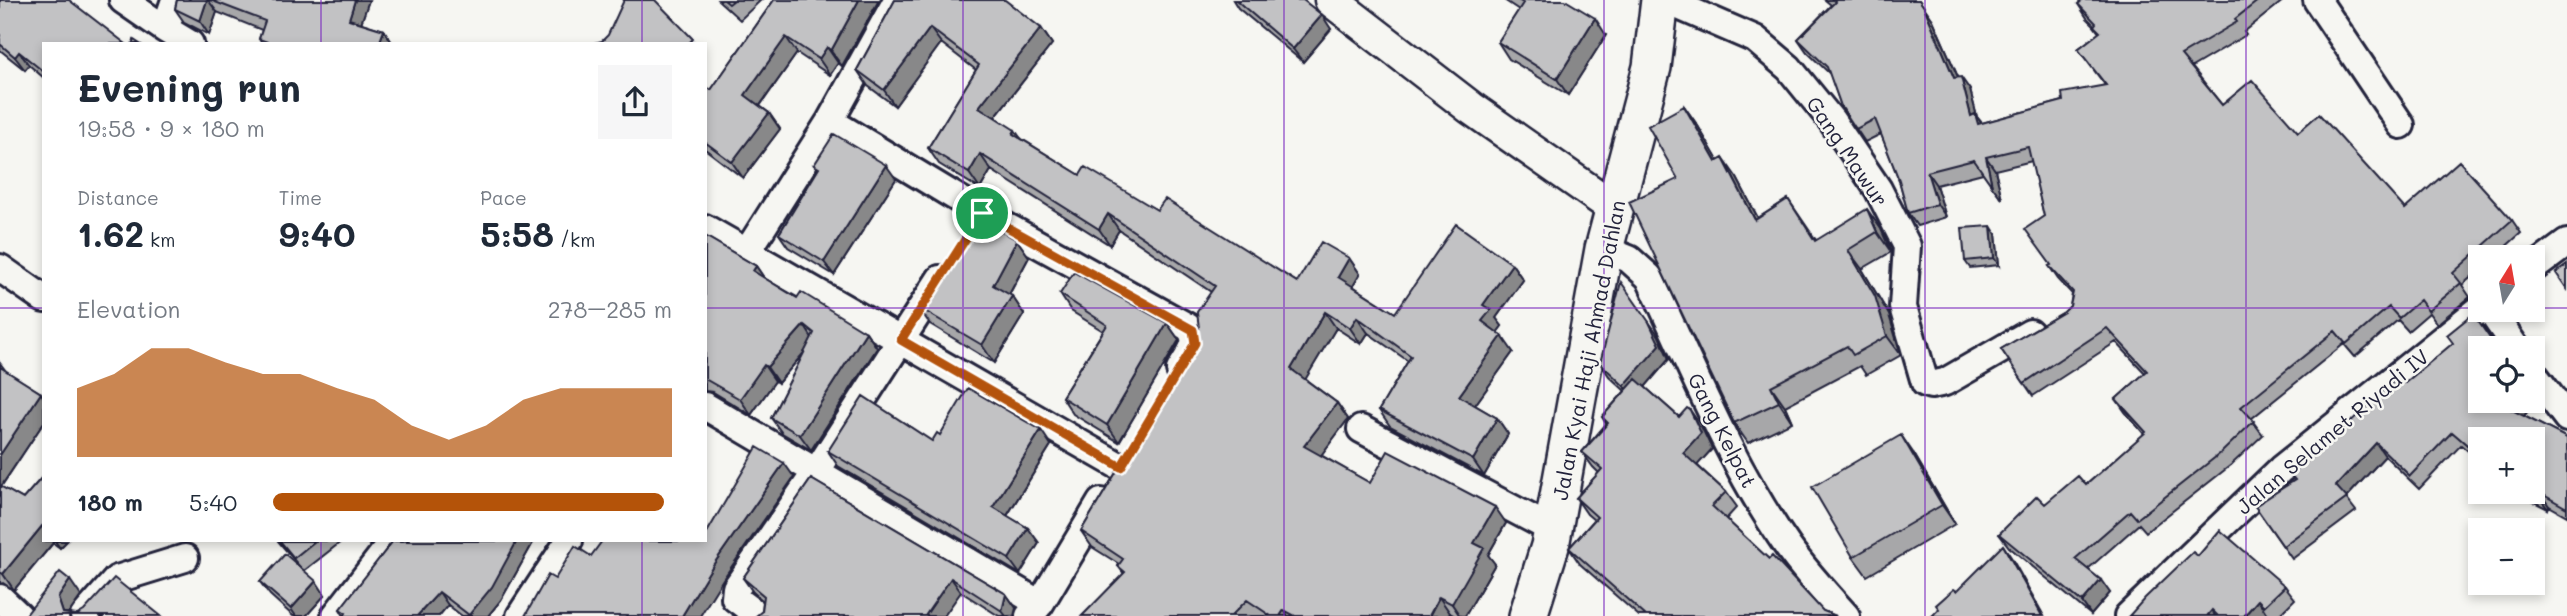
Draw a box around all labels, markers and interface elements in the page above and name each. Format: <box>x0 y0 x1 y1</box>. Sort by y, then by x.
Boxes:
text: Evening run <box>77 62 301 112</box>
button: share <box>598 65 672 139</box>
street label: Gang Mawur <box>1801 91 1895 211</box>
text: 19:58 · 9 × 180 m <box>77 113 265 143</box>
pin <box>952 183 1012 243</box>
text: Distance <box>77 185 159 210</box>
text: Time <box>279 185 322 210</box>
text: Pace <box>480 185 527 210</box>
icon: arrive <box>963 194 1001 232</box>
street label: Jalan Kyai Haji Ahmad Dahlan <box>1546 198 1630 502</box>
text: 1.62 <box>77 210 144 256</box>
text: 9:40 <box>279 210 355 256</box>
text: 5:58 <box>480 210 554 256</box>
text: km <box>144 227 175 252</box>
text: /km <box>554 227 595 252</box>
north arrow <box>2468 245 2544 322</box>
map controls <box>2468 245 2545 595</box>
text: Elevation <box>77 294 180 324</box>
text: 278–285 m <box>548 294 672 324</box>
button: locate <box>2468 336 2545 413</box>
street label: Jalan Selamet Riyadi IV <box>2230 342 2434 520</box>
street label: Gang Kelpat <box>1682 368 1764 492</box>
button: + <box>2468 427 2545 504</box>
text: 180 m <box>77 487 143 517</box>
text: 5:40 <box>189 487 237 517</box>
button: − <box>2468 518 2545 595</box>

